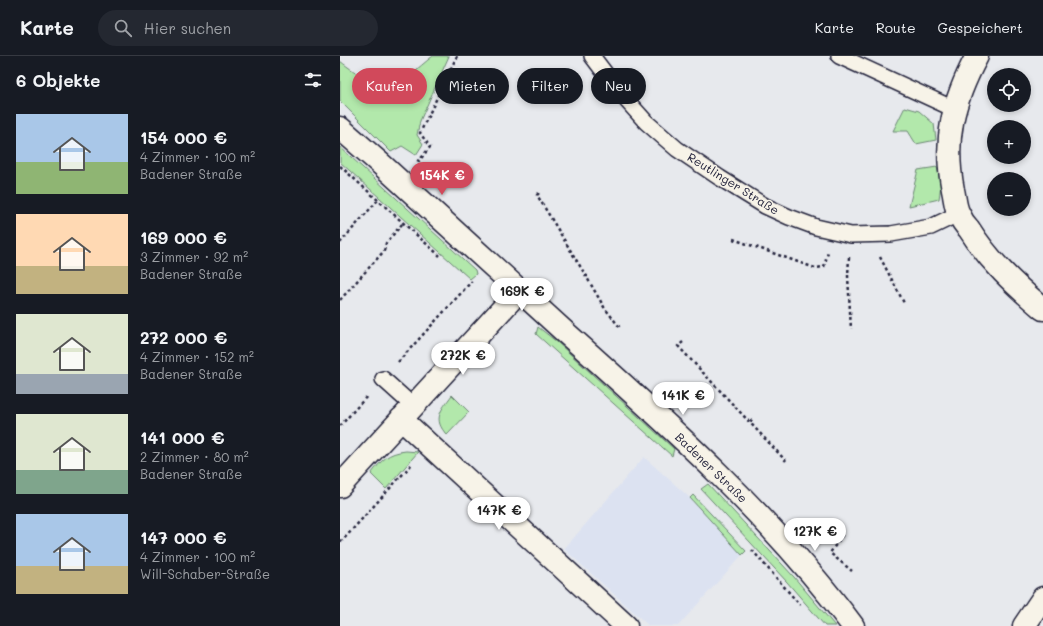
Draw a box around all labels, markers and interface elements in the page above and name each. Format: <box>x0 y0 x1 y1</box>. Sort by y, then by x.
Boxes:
search box <box>98 10 378 46</box>
text: Karte <box>20 15 74 40</box>
icon: search <box>112 17 134 39</box>
text: Hier suchen <box>144 18 231 38</box>
text: Karte <box>815 18 854 37</box>
text: Route <box>876 18 916 37</box>
text: Gespeichert <box>938 18 1023 37</box>
chip: Kaufen <box>352 68 427 104</box>
chip: Mieten <box>435 68 509 104</box>
chip: Filter <box>517 68 583 104</box>
chip: Neu <box>591 68 646 104</box>
map controls <box>987 68 1031 216</box>
button: locate <box>987 68 1031 112</box>
text: 6 Objekte <box>16 69 100 91</box>
icon: filters <box>302 69 324 91</box>
button: + <box>987 120 1031 164</box>
text: 154 000 € <box>140 126 227 148</box>
icon: home <box>48 130 96 178</box>
text: 4 Zimmer · 100 m² <box>140 148 255 165</box>
street label: Reutlinger Straße <box>685 149 782 218</box>
pin: 154K € <box>409 162 475 196</box>
text: Badener Straße <box>140 165 242 182</box>
text: 154K € <box>419 166 465 183</box>
button: − <box>987 172 1031 216</box>
text: 169 000 € <box>140 226 227 248</box>
icon: home <box>48 230 96 278</box>
text: 3 Zimmer · 92 m² <box>140 248 248 265</box>
text: Badener Straße <box>140 265 242 282</box>
pin: 169K € <box>489 278 555 312</box>
text: 169K € <box>499 282 545 299</box>
text: 272 000 € <box>140 326 227 348</box>
icon: home <box>48 330 96 378</box>
pin: 272K € <box>430 342 496 376</box>
text: 272K € <box>440 346 486 363</box>
text: 4 Zimmer · 152 m² <box>140 348 254 365</box>
text: Badener Straße <box>140 365 242 382</box>
pin: 141K € <box>650 382 716 416</box>
text: 141K € <box>661 386 705 403</box>
text: 141 000 € <box>140 426 225 448</box>
street label: Badener Straße <box>672 429 751 506</box>
icon: home <box>48 430 96 478</box>
text: 2 Zimmer · 80 m² <box>140 448 249 465</box>
text: Badener Straße <box>140 465 242 482</box>
pin: 147K € <box>466 497 532 531</box>
text: 147K € <box>476 501 522 518</box>
pin: 127K € <box>782 518 848 552</box>
text: 127K € <box>793 522 837 539</box>
text: 147 000 € <box>140 526 227 548</box>
icon: home <box>48 530 96 578</box>
text: 4 Zimmer · 100 m² <box>140 548 255 565</box>
text: Will-Schaber-Straße <box>140 565 270 582</box>

